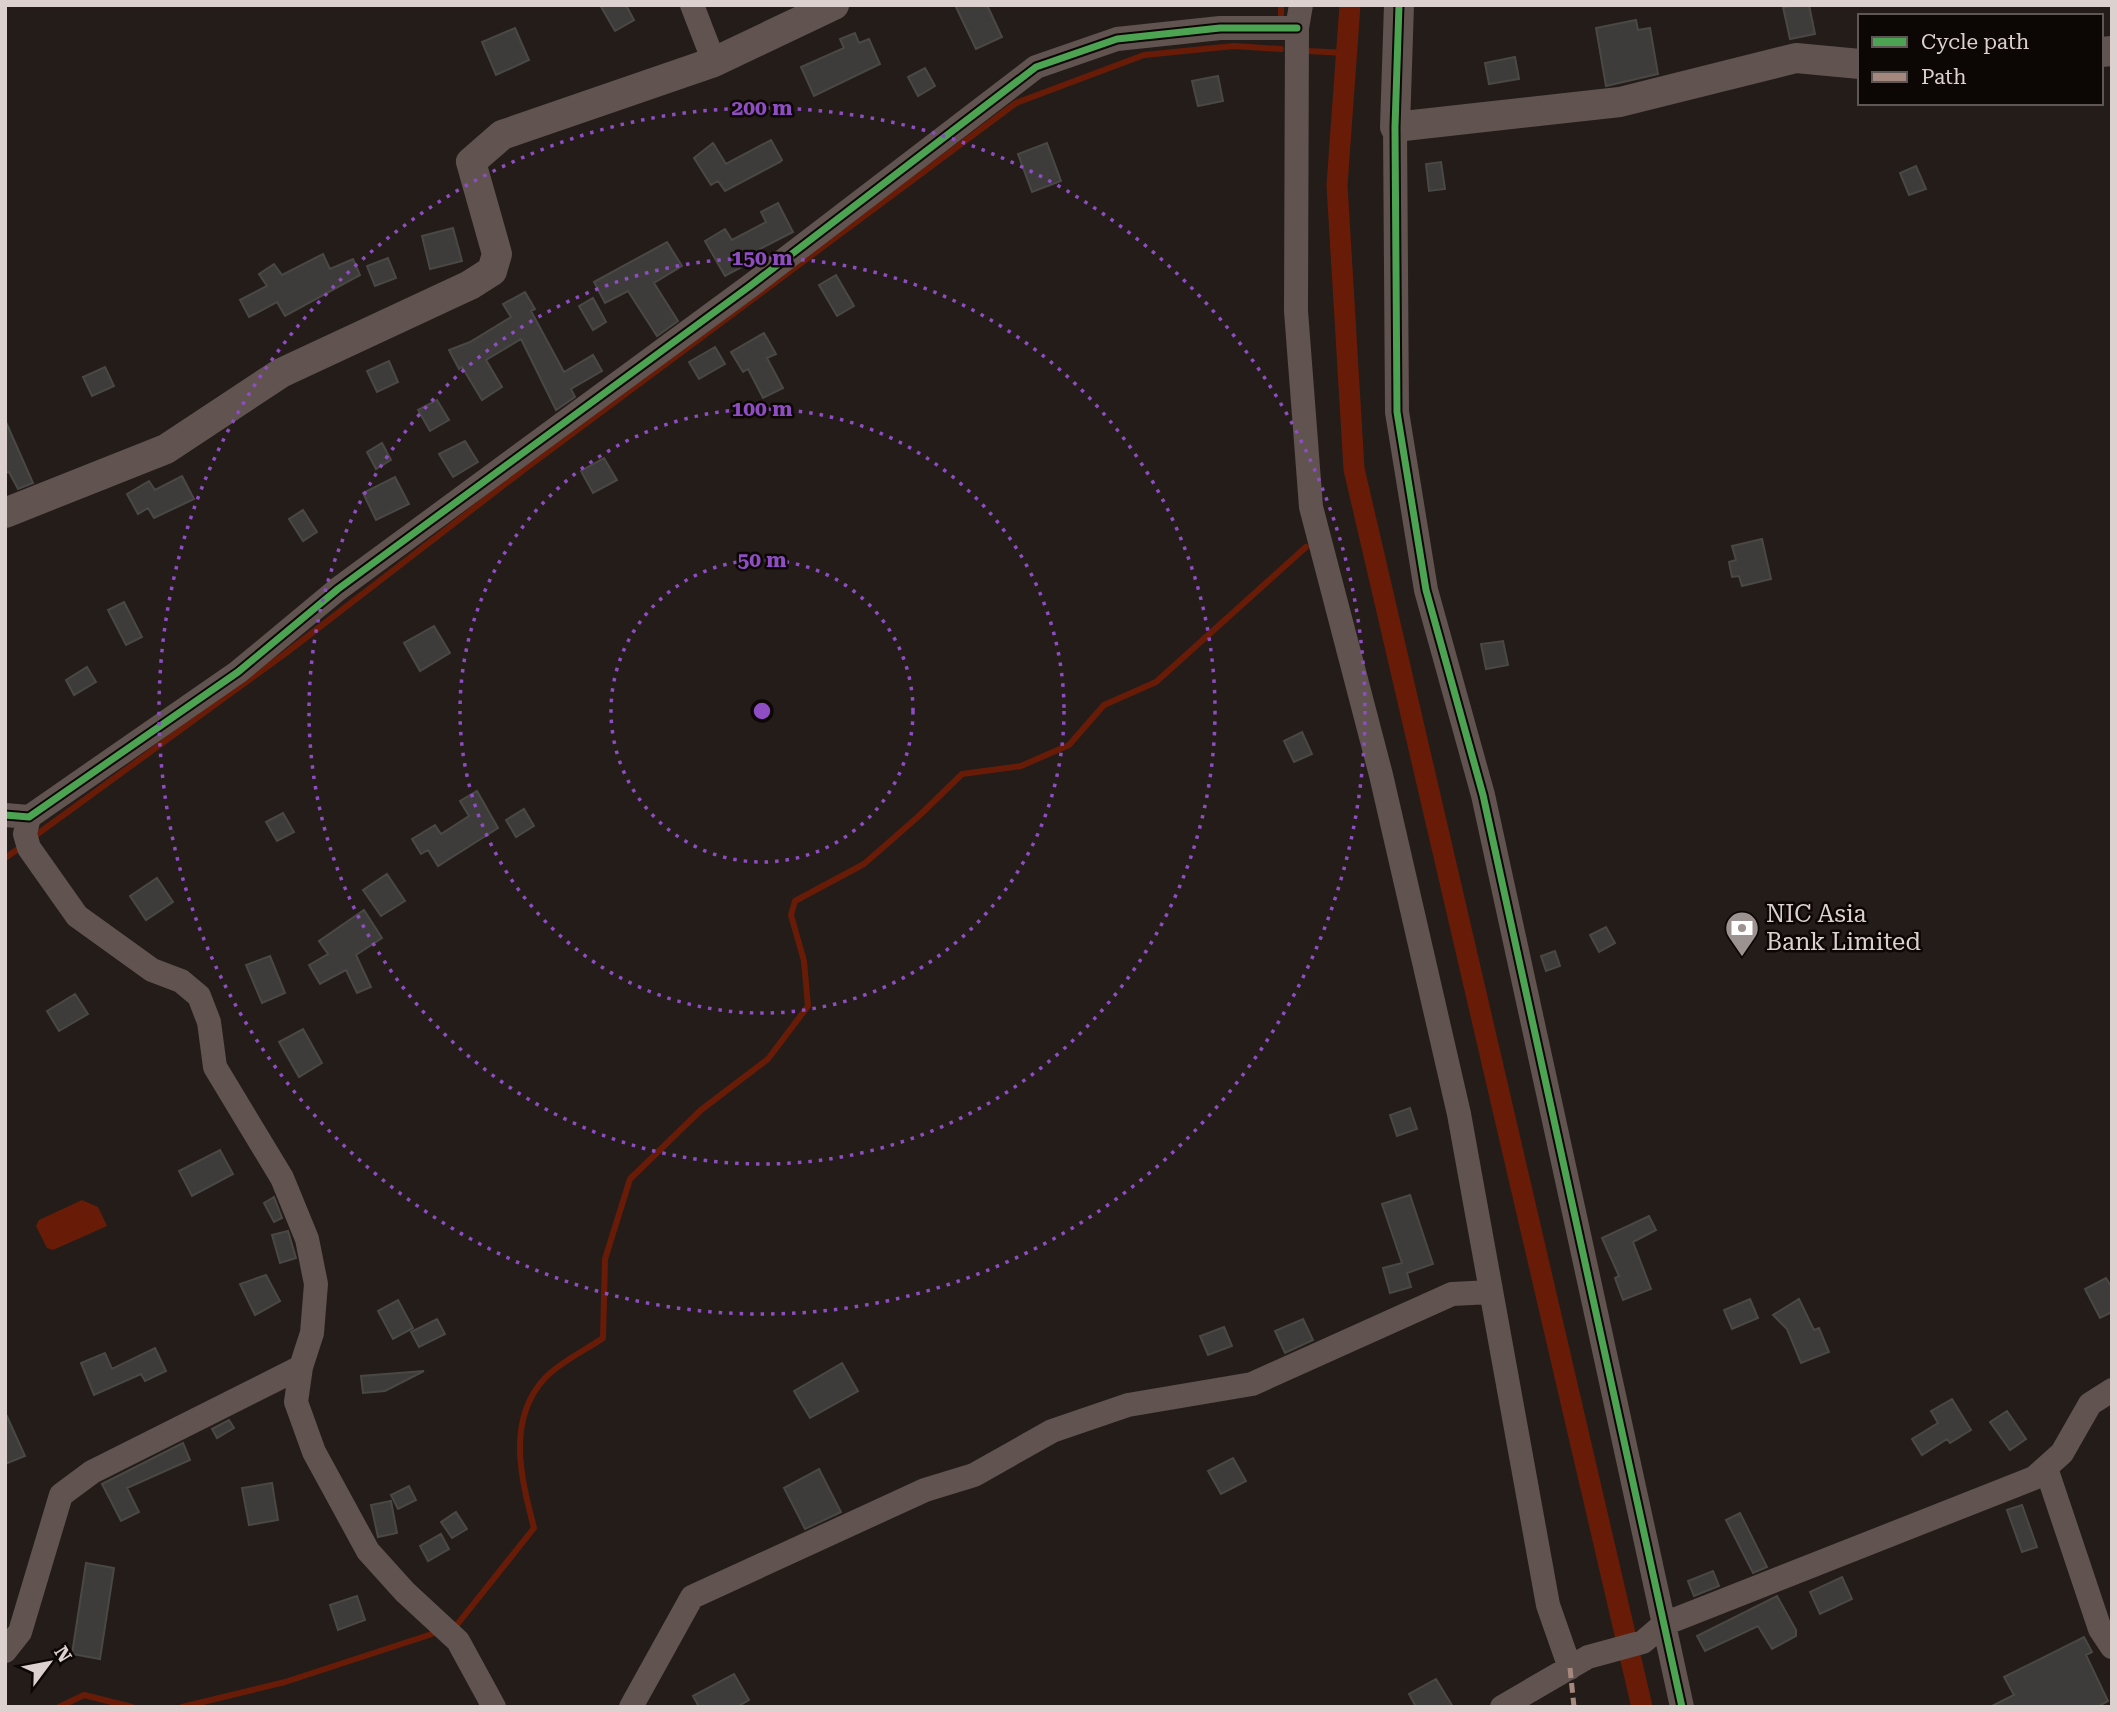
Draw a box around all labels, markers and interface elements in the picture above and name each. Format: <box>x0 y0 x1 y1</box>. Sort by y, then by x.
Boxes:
legend <box>1858 14 2103 105</box>
text: Cycle path <box>1921 30 2030 54</box>
text: Path <box>1921 65 1967 89</box>
text: 200 m <box>732 96 792 120</box>
text: 150 m <box>732 246 792 270</box>
text: 100 m <box>732 397 792 421</box>
text: 50 m <box>737 548 787 572</box>
centre of rings <box>750 699 774 723</box>
place label: NIC Asia Bank Limited <box>1766 900 1921 956</box>
bank icon: NIC Asia Bank Limited <box>1723 909 1761 958</box>
north arrow <box>14 1628 84 1698</box>
text: N <box>49 1642 77 1667</box>

